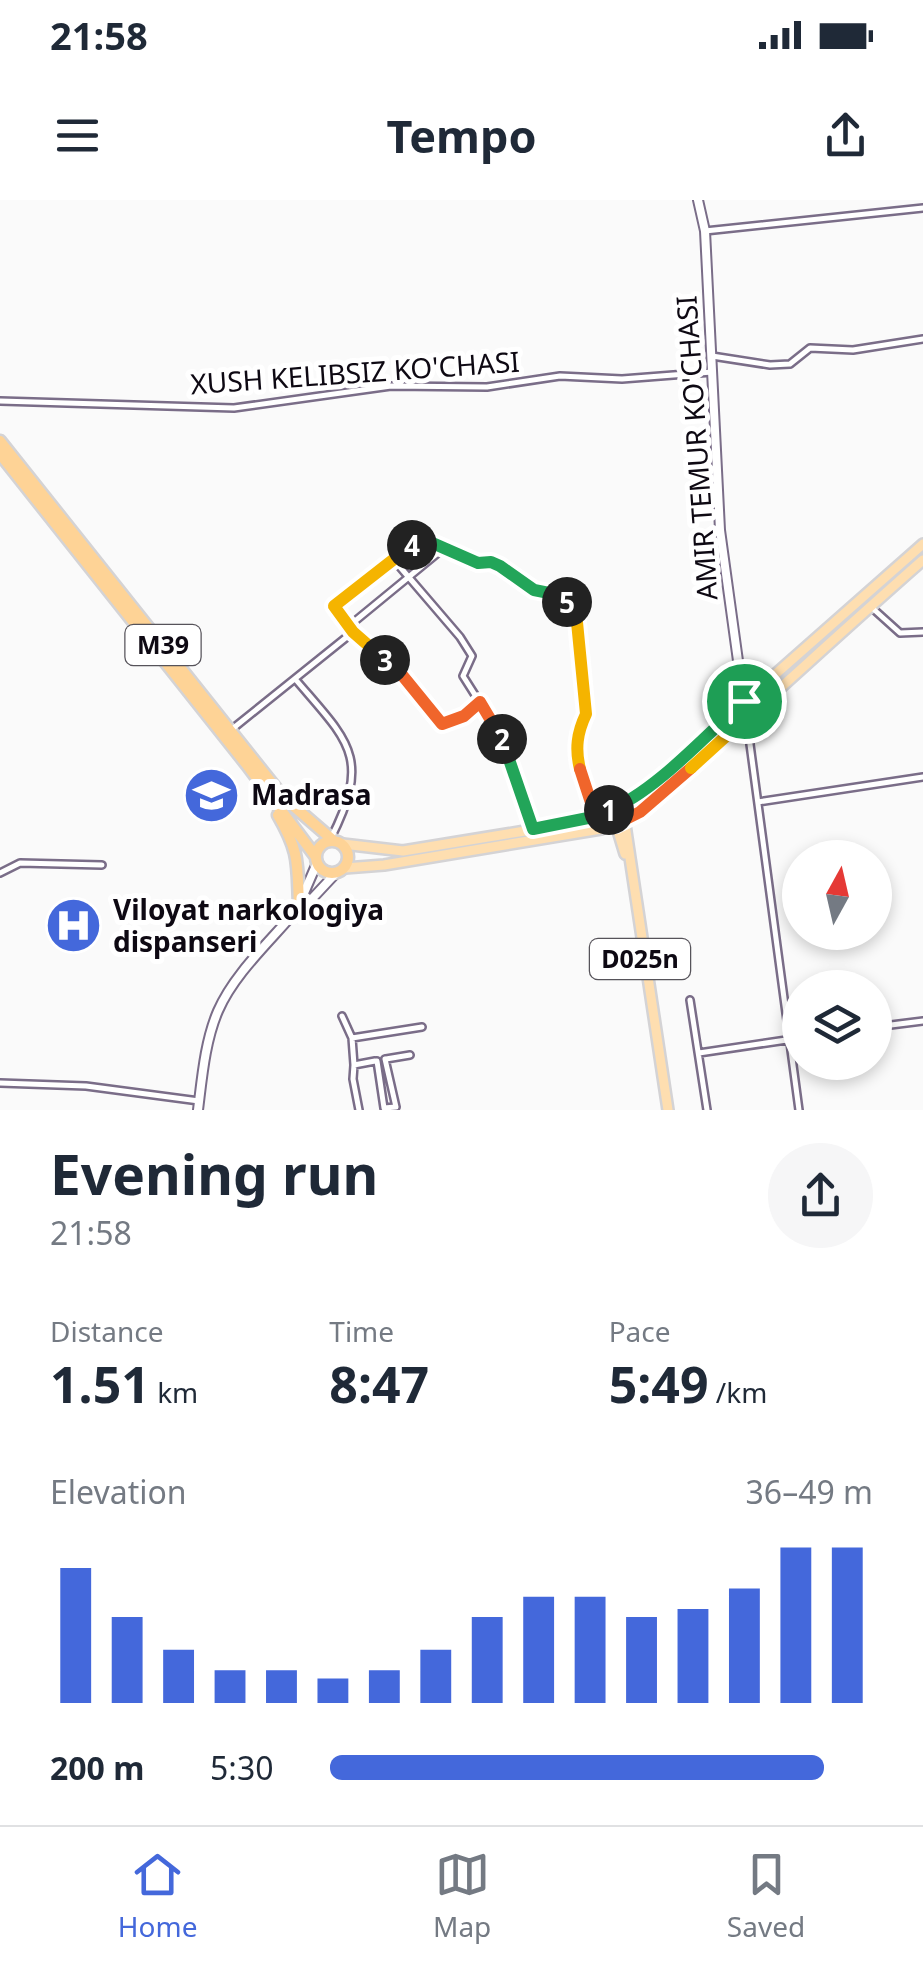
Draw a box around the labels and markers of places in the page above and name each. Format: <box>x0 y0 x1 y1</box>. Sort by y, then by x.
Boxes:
pin: 4 <box>387 520 437 570</box>
pin: 5 <box>542 577 592 627</box>
pin: 3 <box>360 635 410 685</box>
pin <box>702 659 787 744</box>
pin: 2 <box>477 714 527 764</box>
school or university icon: Madrasa <box>182 765 242 825</box>
place label: Madrasa <box>251 775 371 813</box>
pin: 1 <box>584 785 634 835</box>
place label: Viloyat narkologiya dispanseri <box>113 890 384 960</box>
hospital icon: Viloyat narkologiya dispanseri <box>44 896 104 956</box>

